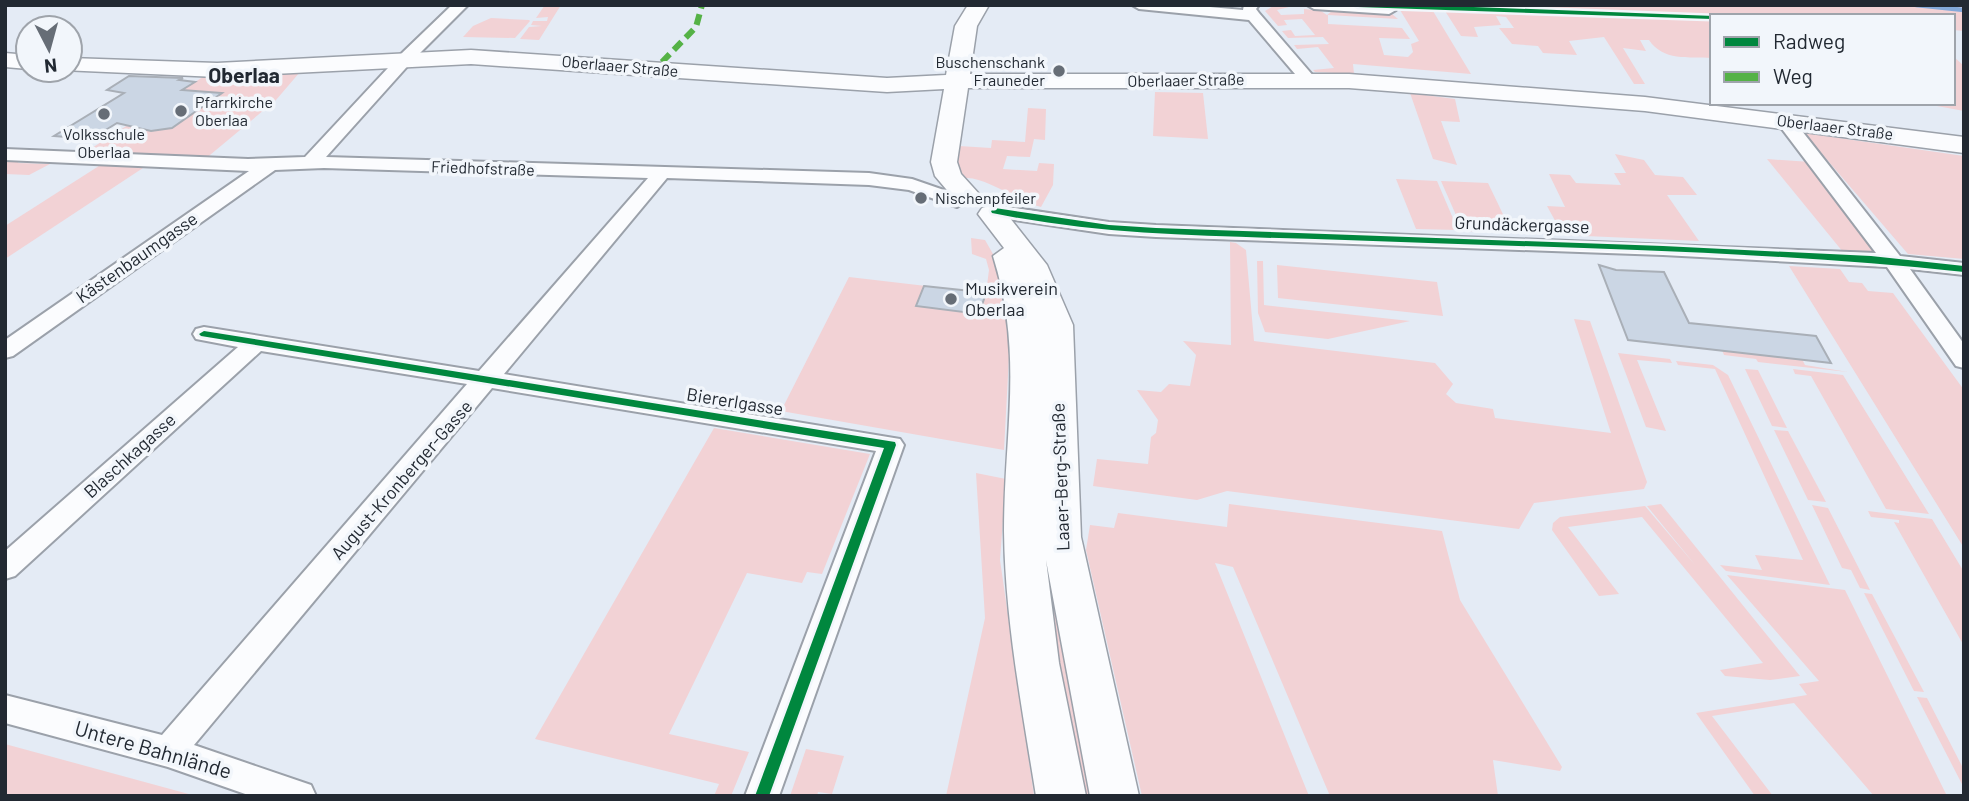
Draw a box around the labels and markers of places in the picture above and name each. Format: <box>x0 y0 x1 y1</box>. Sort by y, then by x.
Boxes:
place label: Buschenschank Frauneder <box>935 52 1045 89</box>
marker: Buschenschank Frauneder <box>1051 63 1067 79</box>
place label: Pfarrkirche Oberlaa <box>195 92 273 129</box>
marker: Pfarrkirche Oberlaa <box>173 103 189 119</box>
marker: Volksschule Oberlaa <box>96 106 112 122</box>
place label: Volksschule Oberlaa <box>63 124 145 161</box>
place label: Nischenpfeiler <box>935 188 1036 207</box>
marker: Nischenpfeiler <box>913 190 929 206</box>
place label: Musikverein Oberlaa <box>965 277 1058 320</box>
marker: Musikverein Oberlaa <box>943 291 959 307</box>

